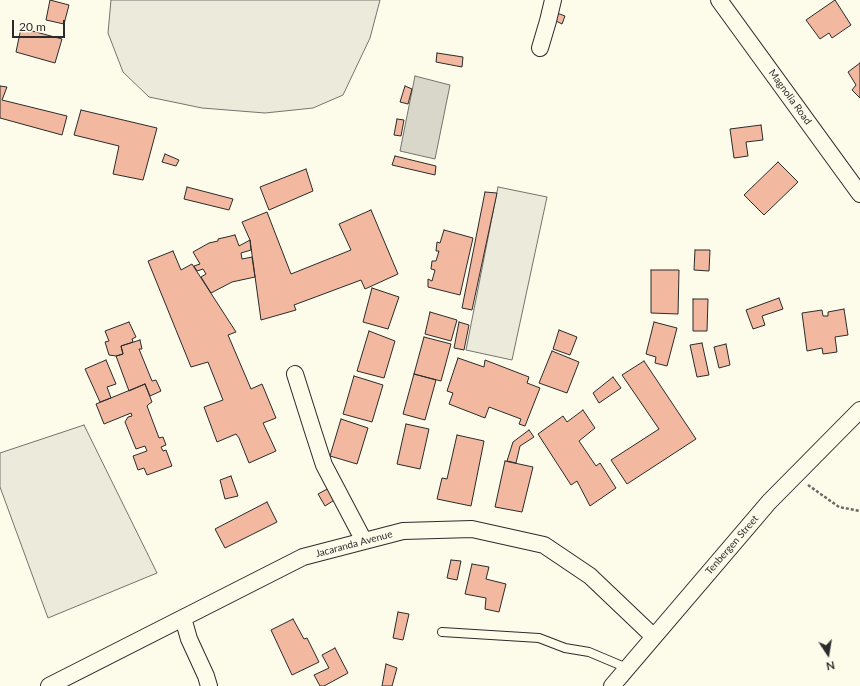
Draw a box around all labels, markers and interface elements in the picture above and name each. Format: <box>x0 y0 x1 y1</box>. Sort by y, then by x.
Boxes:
scale bar <box>14 12 67 38</box>
text: 20 m <box>19 19 46 34</box>
street label: Magnolia Road <box>766 67 814 127</box>
street label: Tenbergen Street <box>703 513 761 577</box>
street label: Jacaranda Avenue <box>314 528 394 560</box>
north arrow <box>808 634 848 674</box>
text: N <box>825 659 836 673</box>

